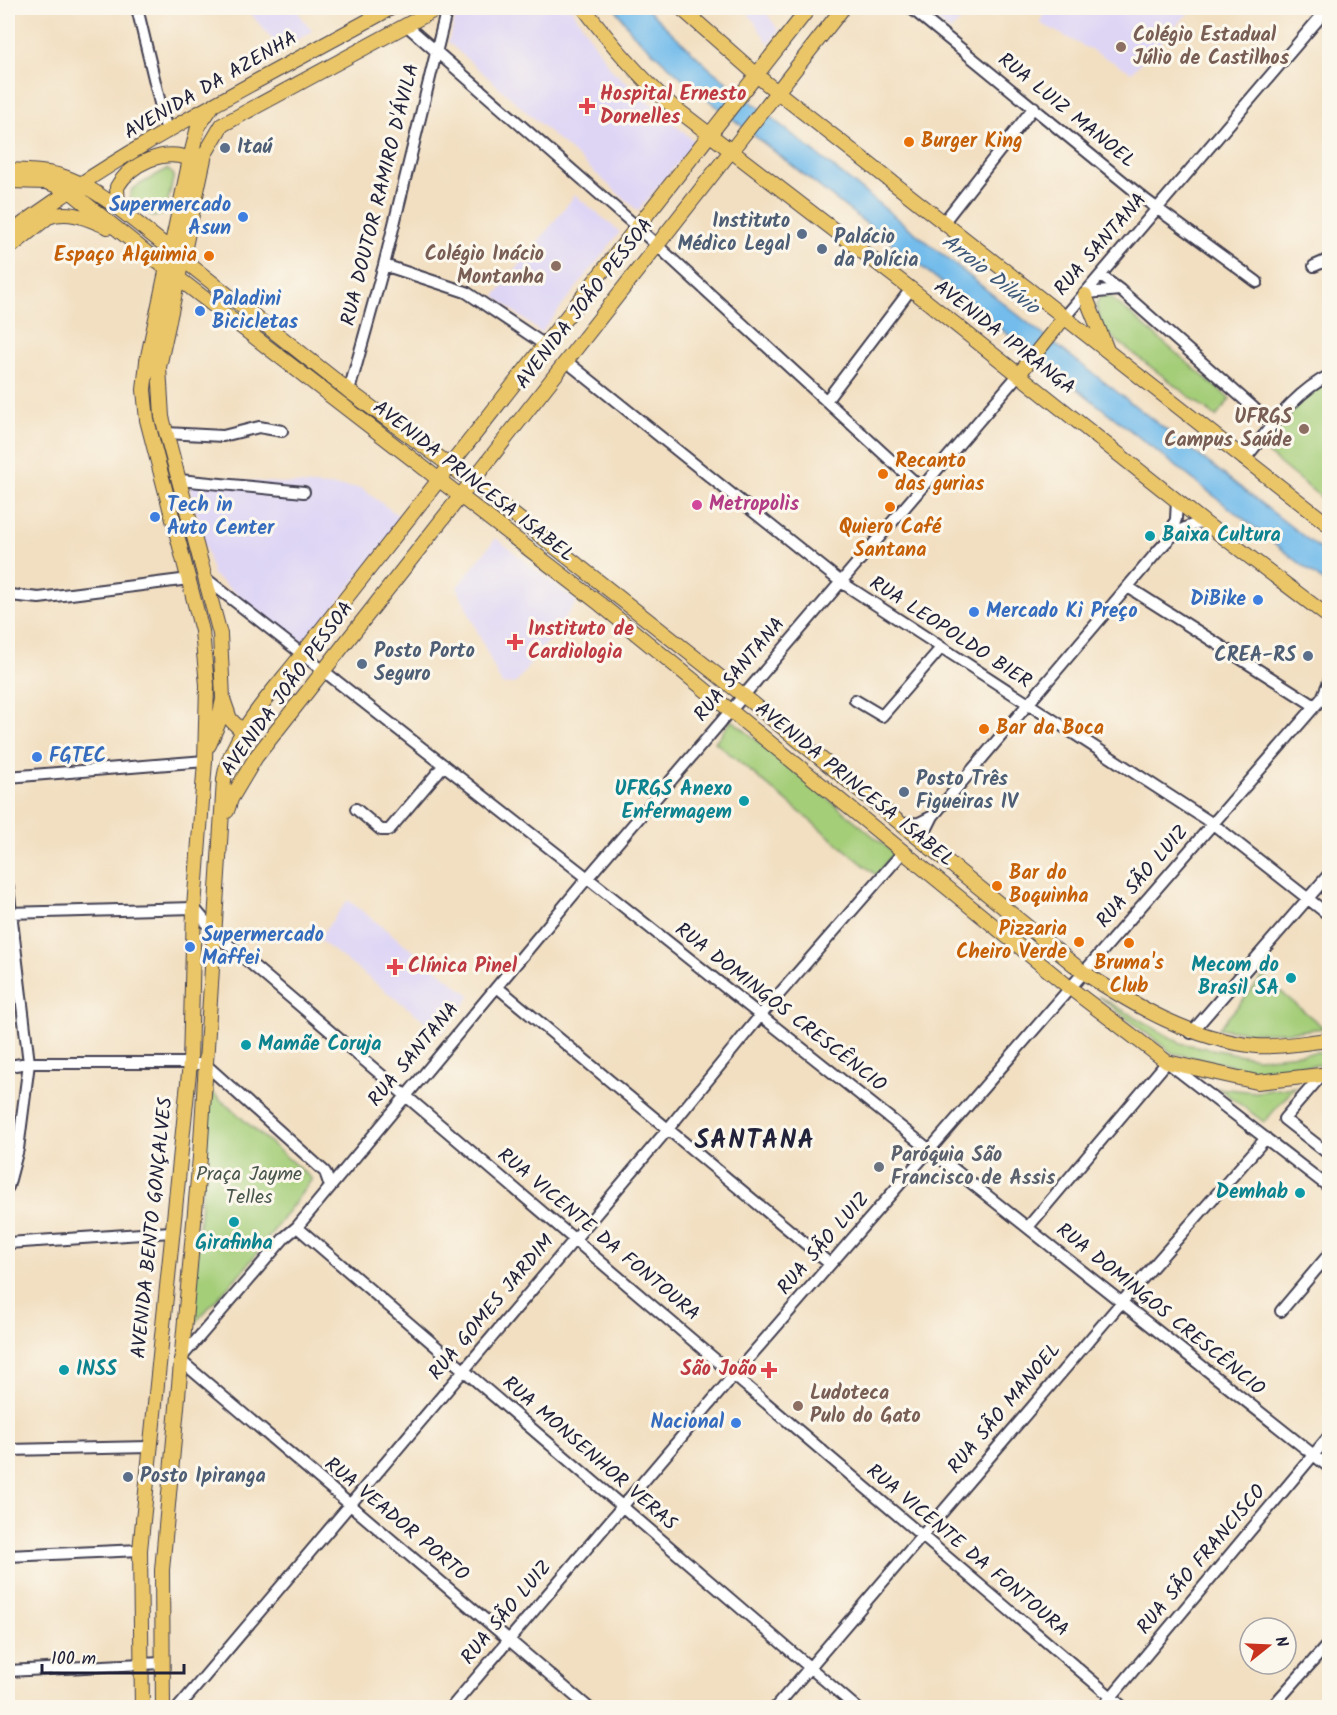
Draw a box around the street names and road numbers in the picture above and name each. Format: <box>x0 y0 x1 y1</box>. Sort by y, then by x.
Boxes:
street label: AVENIDA DA AZENHA <box>118 23 304 149</box>
street label: RUA LUIZ MANOEL <box>990 45 1142 177</box>
street label: RUA DOUTOR RAMIRO D'ÁVILA <box>333 60 429 330</box>
street label: RUA SANTANA <box>1047 186 1155 304</box>
street label: AVENIDA JOÃO PESSOA <box>508 212 662 396</box>
street label: AVENIDA IPIRANGA <box>926 272 1082 404</box>
street label: AVENIDA PRINCESA ISABEL <box>365 393 581 571</box>
street label: RUA LEOPOLDO BIER <box>862 568 1038 698</box>
street label: AVENIDA JOÃO PESSOA <box>213 595 363 783</box>
street label: RUA SANTANA <box>686 610 794 730</box>
street label: AVENIDA PRINCESA ISABEL <box>747 694 961 876</box>
street label: RUA SÃO LUIZ <box>1089 818 1197 936</box>
street label: RUA DOMINGOS CRESCÊNCIO <box>667 915 893 1101</box>
street label: RUA SANTANA <box>360 995 468 1115</box>
street label: AVENIDA BENTO GONÇALVES <box>123 1095 183 1360</box>
street label: RUA VICENTE DA FONTOURA <box>490 1140 706 1330</box>
street label: RUA SÃO LUIZ <box>770 1185 878 1303</box>
street label: RUA DOMINGOS CRESCÊNCIO <box>1048 1215 1272 1405</box>
street label: RUA GOMES JARDIM <box>421 1228 563 1388</box>
street label: RUA SÃO MANOEL <box>940 1336 1070 1482</box>
street label: RUA MONSENHOR VERAS <box>494 1369 684 1540</box>
street label: RUA VEADOR PORTO <box>316 1450 476 1590</box>
street label: RUA VICENTE DA FONTOURA <box>859 1456 1075 1646</box>
street label: RUA SÃO FRANCISCO <box>1129 1478 1275 1642</box>
street label: RUA SÃO LUIZ <box>453 1554 561 1672</box>

